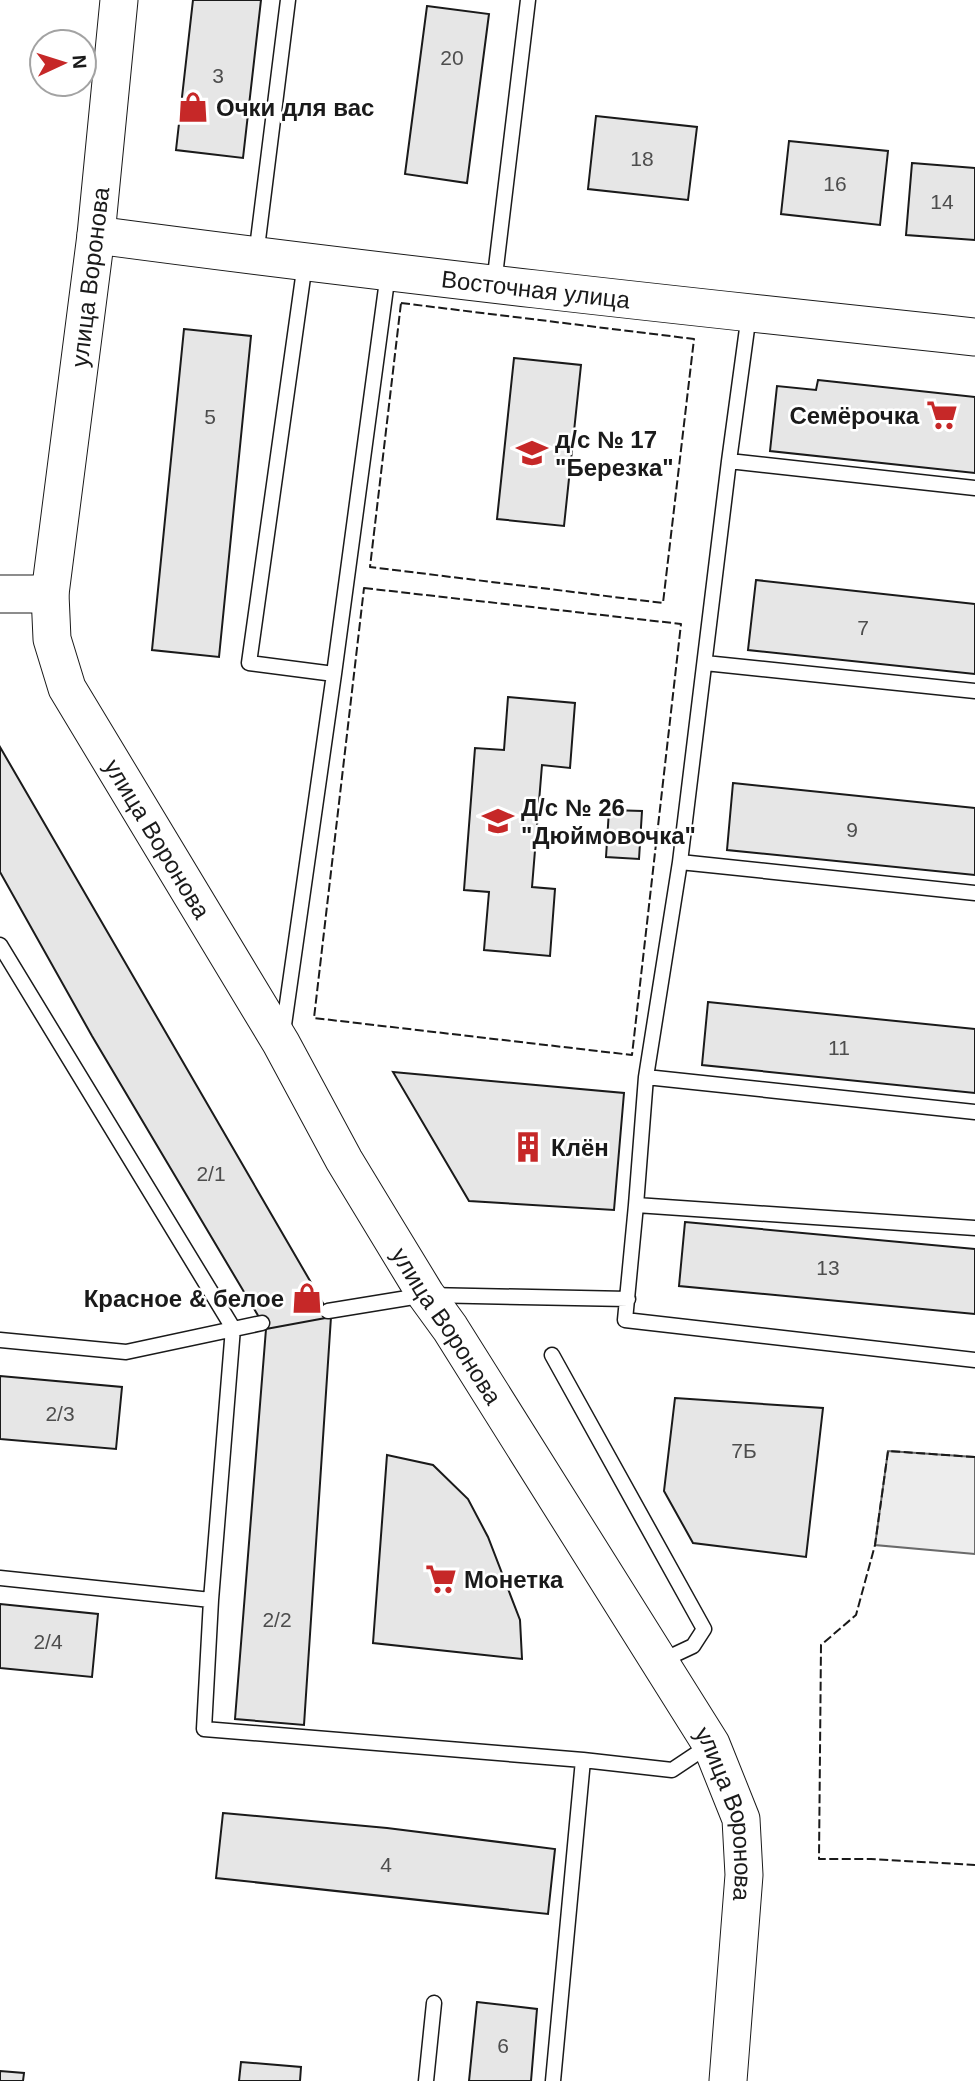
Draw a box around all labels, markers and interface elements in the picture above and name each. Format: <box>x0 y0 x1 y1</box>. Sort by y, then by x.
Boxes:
north arrow <box>28 28 98 98</box>
house number: 20 <box>440 46 464 69</box>
text: N <box>69 54 90 69</box>
house number: 3 <box>212 64 224 87</box>
shop icon: Очки для вас <box>176 90 210 124</box>
place label: Очки для вас <box>216 94 374 121</box>
house number: 18 <box>630 147 654 170</box>
house number: 16 <box>823 172 847 195</box>
street label: улица Воронова <box>66 185 115 369</box>
house number: 14 <box>930 190 954 213</box>
street label: Восточная улица <box>440 265 632 313</box>
supermarket icon: Семёрочка <box>925 398 959 432</box>
place label: Семёрочка <box>790 402 920 429</box>
house number: 5 <box>204 405 216 428</box>
place label: д/с № 17 "Березка" <box>555 426 674 481</box>
school or university icon: д/с № 17 "Березка" <box>515 436 549 470</box>
house number: 7 <box>857 616 869 639</box>
street label: улица Воронова <box>99 754 216 924</box>
place label: Д/с № 26 "Дюймовочка" <box>521 794 696 849</box>
school or university icon: Д/с № 26 "Дюймовочка" <box>481 804 515 838</box>
house number: 9 <box>846 818 858 841</box>
house number: 11 <box>828 1036 850 1059</box>
building icon: Клён <box>511 1130 545 1164</box>
place label: Клён <box>551 1134 609 1161</box>
house number: 2/1 <box>196 1162 226 1185</box>
street label: улица Воронова <box>387 1242 508 1410</box>
house number: 13 <box>816 1256 840 1279</box>
shop icon: Красное & белое <box>290 1281 324 1315</box>
place label: Красное & белое <box>84 1285 284 1312</box>
house number: 2/3 <box>45 1402 75 1425</box>
house number: 7Б <box>731 1439 757 1462</box>
supermarket icon: Монетка <box>424 1562 458 1596</box>
place label: Монетка <box>464 1566 564 1593</box>
house number: 2/2 <box>262 1608 292 1631</box>
house number: 2/4 <box>33 1630 63 1653</box>
street label: улица Воронова <box>690 1721 757 1903</box>
house number: 4 <box>380 1853 392 1876</box>
house number: 6 <box>497 2034 509 2057</box>

